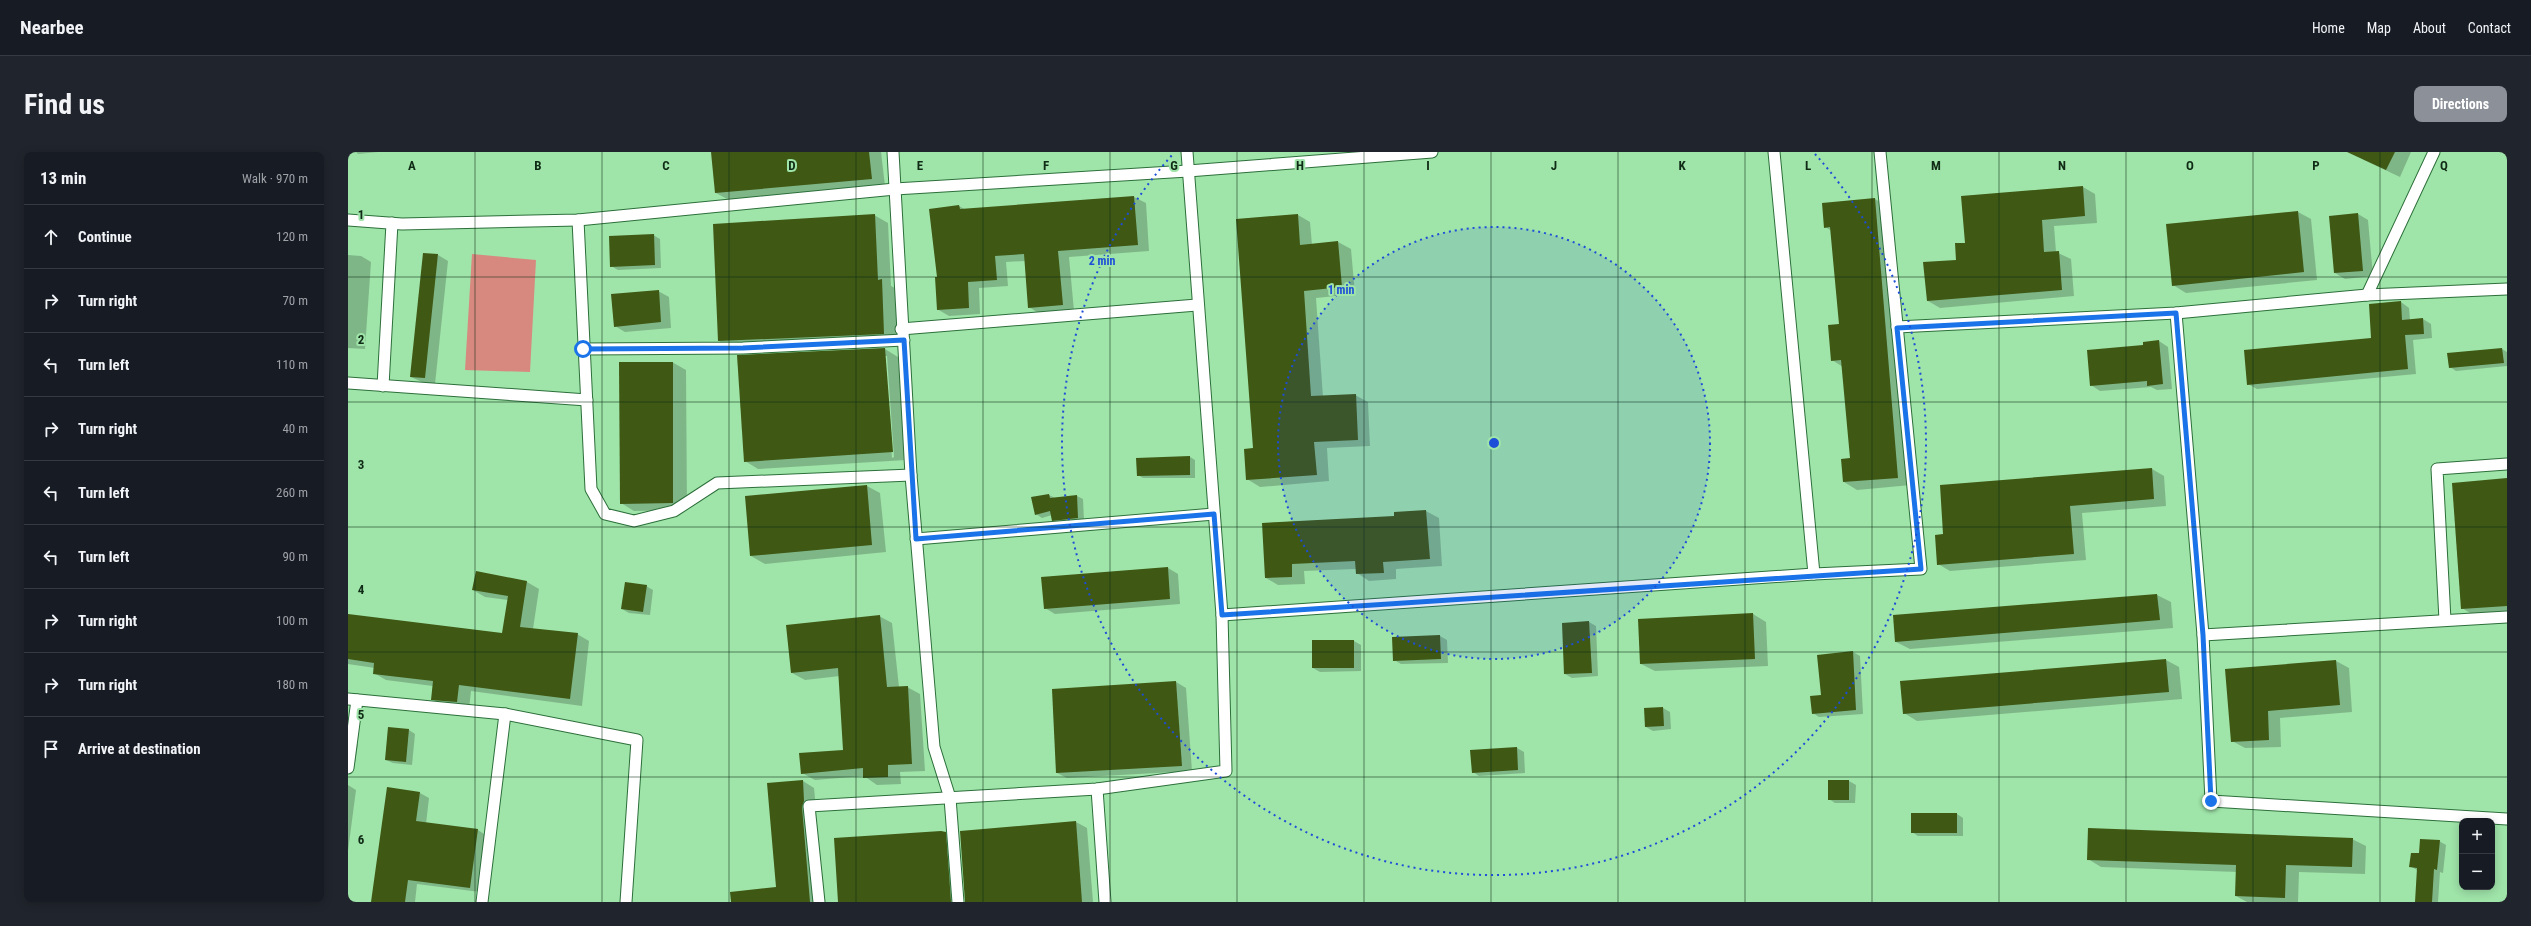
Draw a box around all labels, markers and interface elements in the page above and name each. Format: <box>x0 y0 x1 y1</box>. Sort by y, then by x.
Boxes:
text: Nearbee <box>20 16 84 39</box>
text: Home <box>2312 20 2345 36</box>
text: Map <box>2367 20 2391 36</box>
text: About <box>2413 20 2446 36</box>
text: Contact <box>2468 20 2511 36</box>
button: Directions <box>2414 86 2507 122</box>
text: Find us <box>24 88 105 121</box>
text: A <box>408 158 416 173</box>
text: B <box>534 158 542 173</box>
text: C <box>662 158 670 173</box>
text: D <box>788 158 796 173</box>
text: E <box>917 158 924 173</box>
text: F <box>1043 158 1049 173</box>
text: G <box>1170 158 1178 173</box>
text: H <box>1296 158 1304 173</box>
text: I <box>1426 158 1430 173</box>
text: J <box>1551 158 1557 173</box>
text: K <box>1678 158 1686 173</box>
text: L <box>1805 158 1811 173</box>
text: M <box>1931 158 1941 173</box>
text: N <box>2058 158 2066 173</box>
text: O <box>2186 158 2194 173</box>
text: P <box>2312 158 2320 173</box>
text: Q <box>2440 158 2448 173</box>
text: 13 min <box>40 168 86 188</box>
text: Walk · 970 m <box>242 171 308 186</box>
text: 1 <box>358 207 364 222</box>
icon: ahead <box>40 226 62 248</box>
text: Continue <box>78 228 132 246</box>
text: 120 m <box>276 229 308 244</box>
text: 2 min <box>1089 254 1115 268</box>
text: 1 min <box>1328 283 1354 297</box>
icon: right <box>40 290 62 312</box>
text: Turn right <box>78 292 137 310</box>
text: 70 m <box>282 293 308 308</box>
text: 2 <box>358 332 365 347</box>
route start <box>574 340 592 358</box>
icon: left <box>40 354 62 376</box>
text: Turn left <box>78 356 129 374</box>
text: 110 m <box>276 357 308 372</box>
icon: right <box>40 418 62 440</box>
text: Turn right <box>78 420 137 438</box>
text: 40 m <box>282 421 308 436</box>
centre of rings <box>1487 436 1501 450</box>
text: 3 <box>358 457 364 472</box>
icon: left <box>40 482 62 504</box>
text: Turn left <box>78 484 129 502</box>
text: 260 m <box>276 485 308 500</box>
icon: left <box>40 546 62 568</box>
text: Turn left <box>78 548 129 566</box>
text: 90 m <box>282 549 308 564</box>
text: 4 <box>358 582 365 597</box>
icon: right <box>40 610 62 632</box>
text: Turn right <box>78 612 137 630</box>
text: 100 m <box>276 613 308 628</box>
icon: right <box>40 674 62 696</box>
text: Turn right <box>78 676 137 694</box>
text: 180 m <box>276 677 308 692</box>
text: 5 <box>358 707 365 722</box>
icon: arrive <box>40 738 62 760</box>
text: Arrive at destination <box>78 740 201 758</box>
route end <box>2202 792 2220 810</box>
map controls <box>2459 818 2495 890</box>
button: + <box>2459 818 2495 854</box>
text: 6 <box>358 832 365 847</box>
button: − <box>2459 854 2495 890</box>

